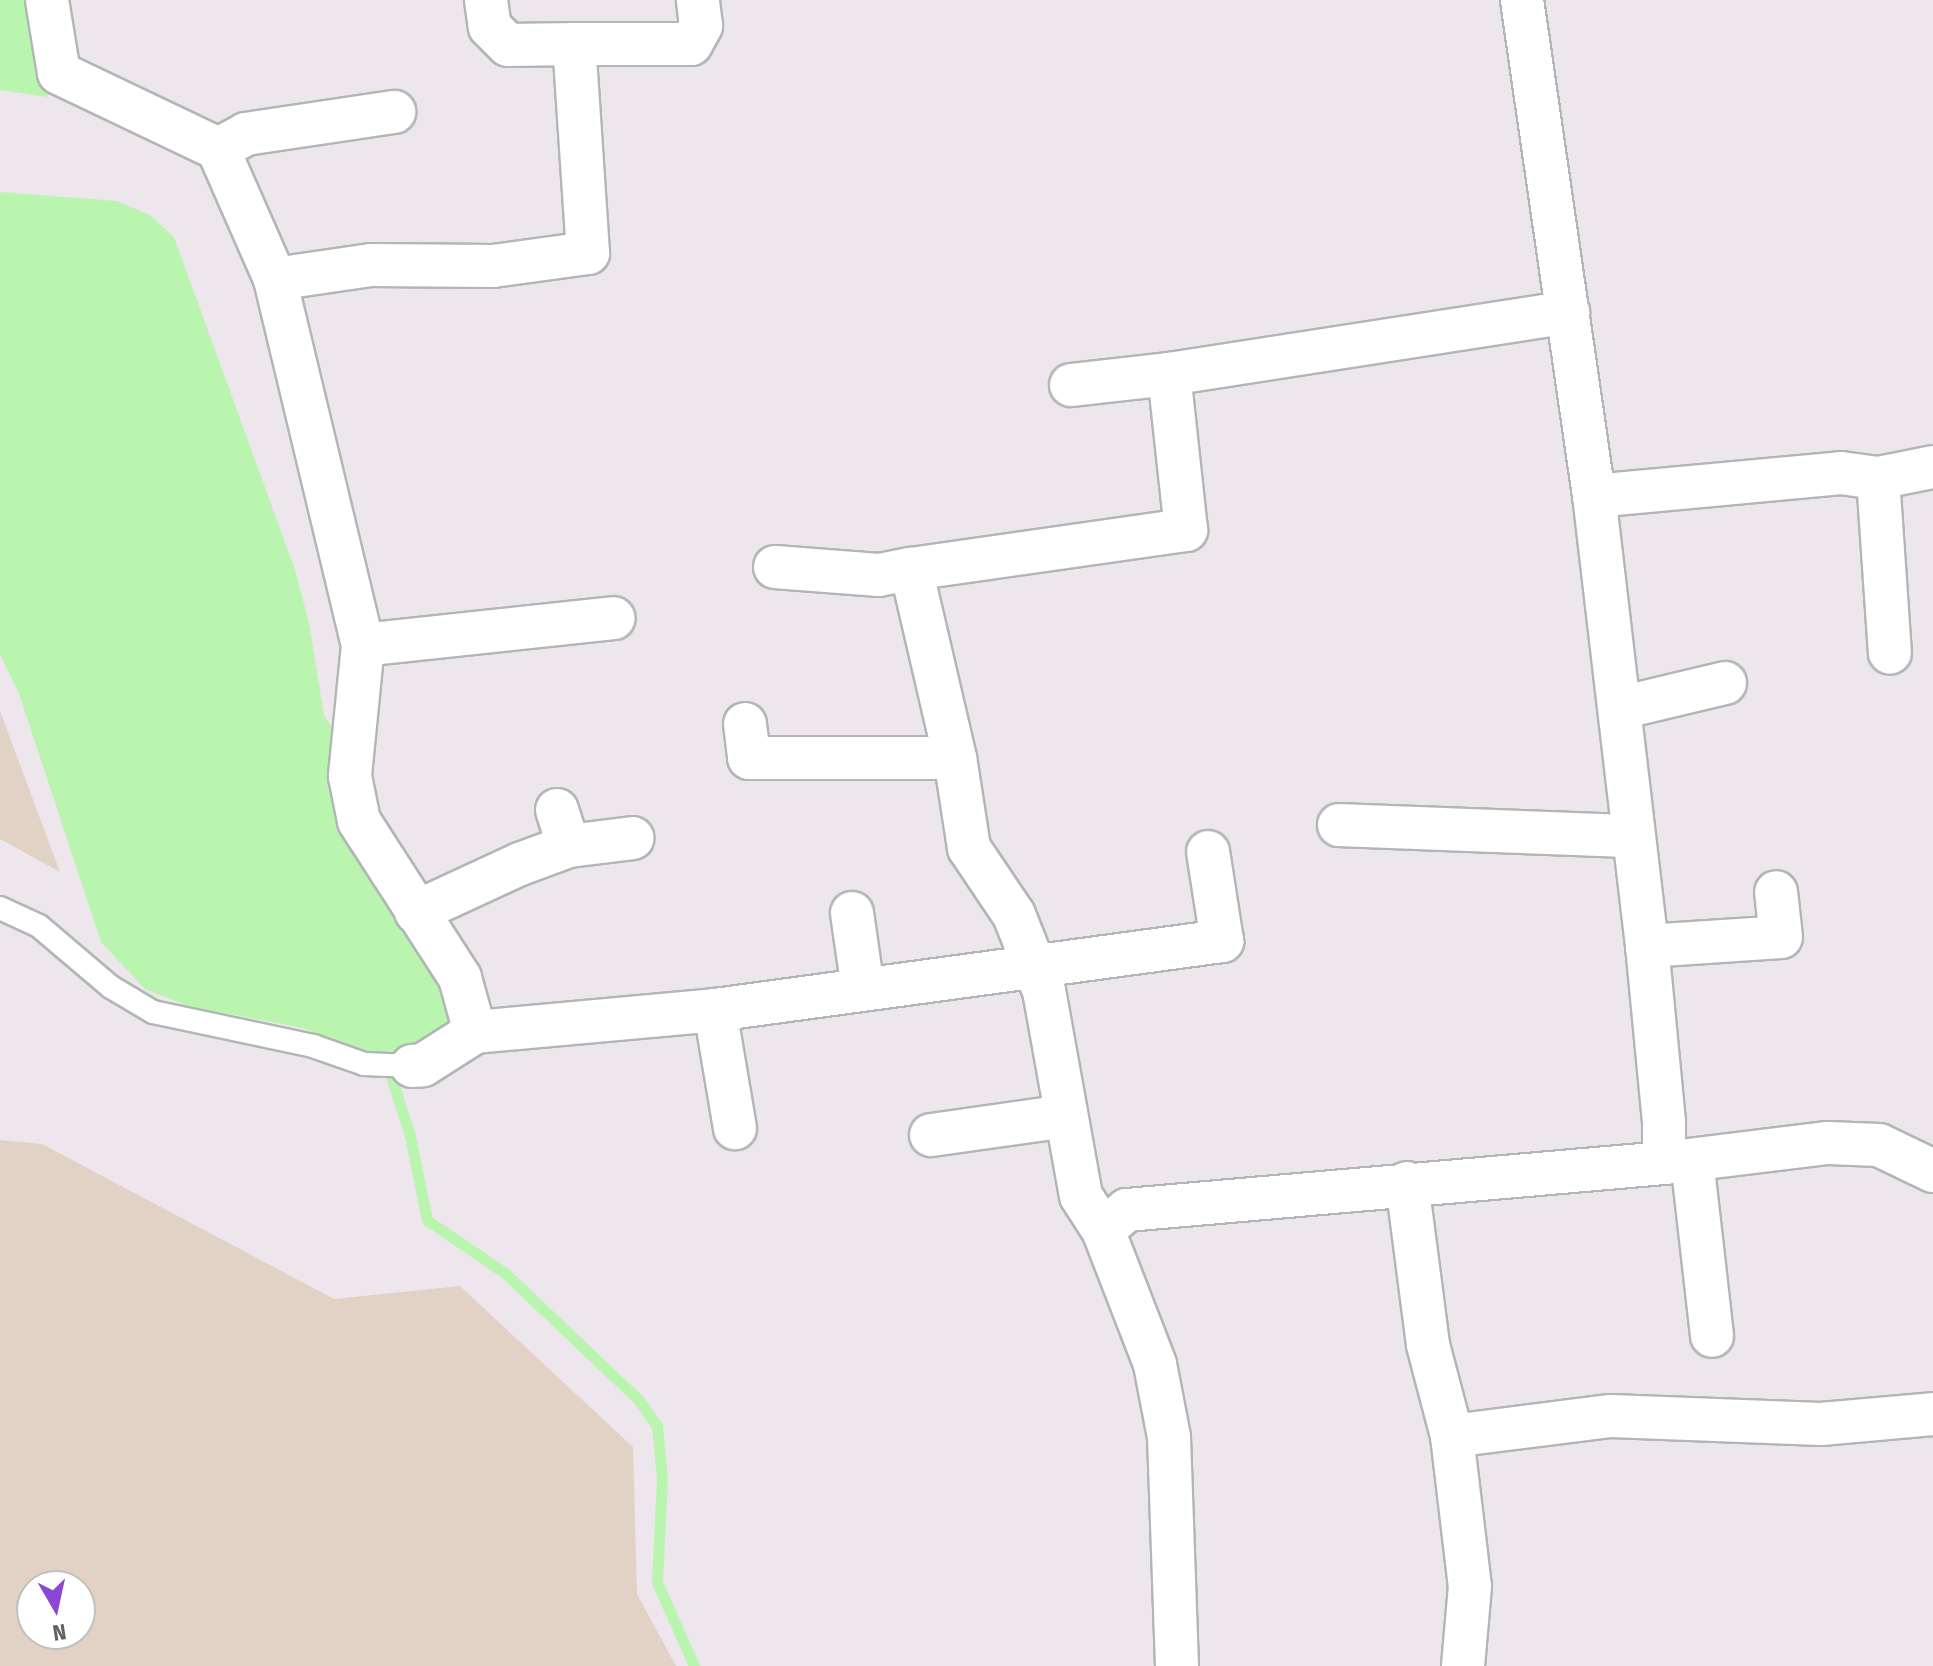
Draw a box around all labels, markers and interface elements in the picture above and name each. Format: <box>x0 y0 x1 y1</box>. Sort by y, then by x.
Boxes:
north arrow <box>16 1570 96 1650</box>
text: N <box>51 1618 68 1647</box>

